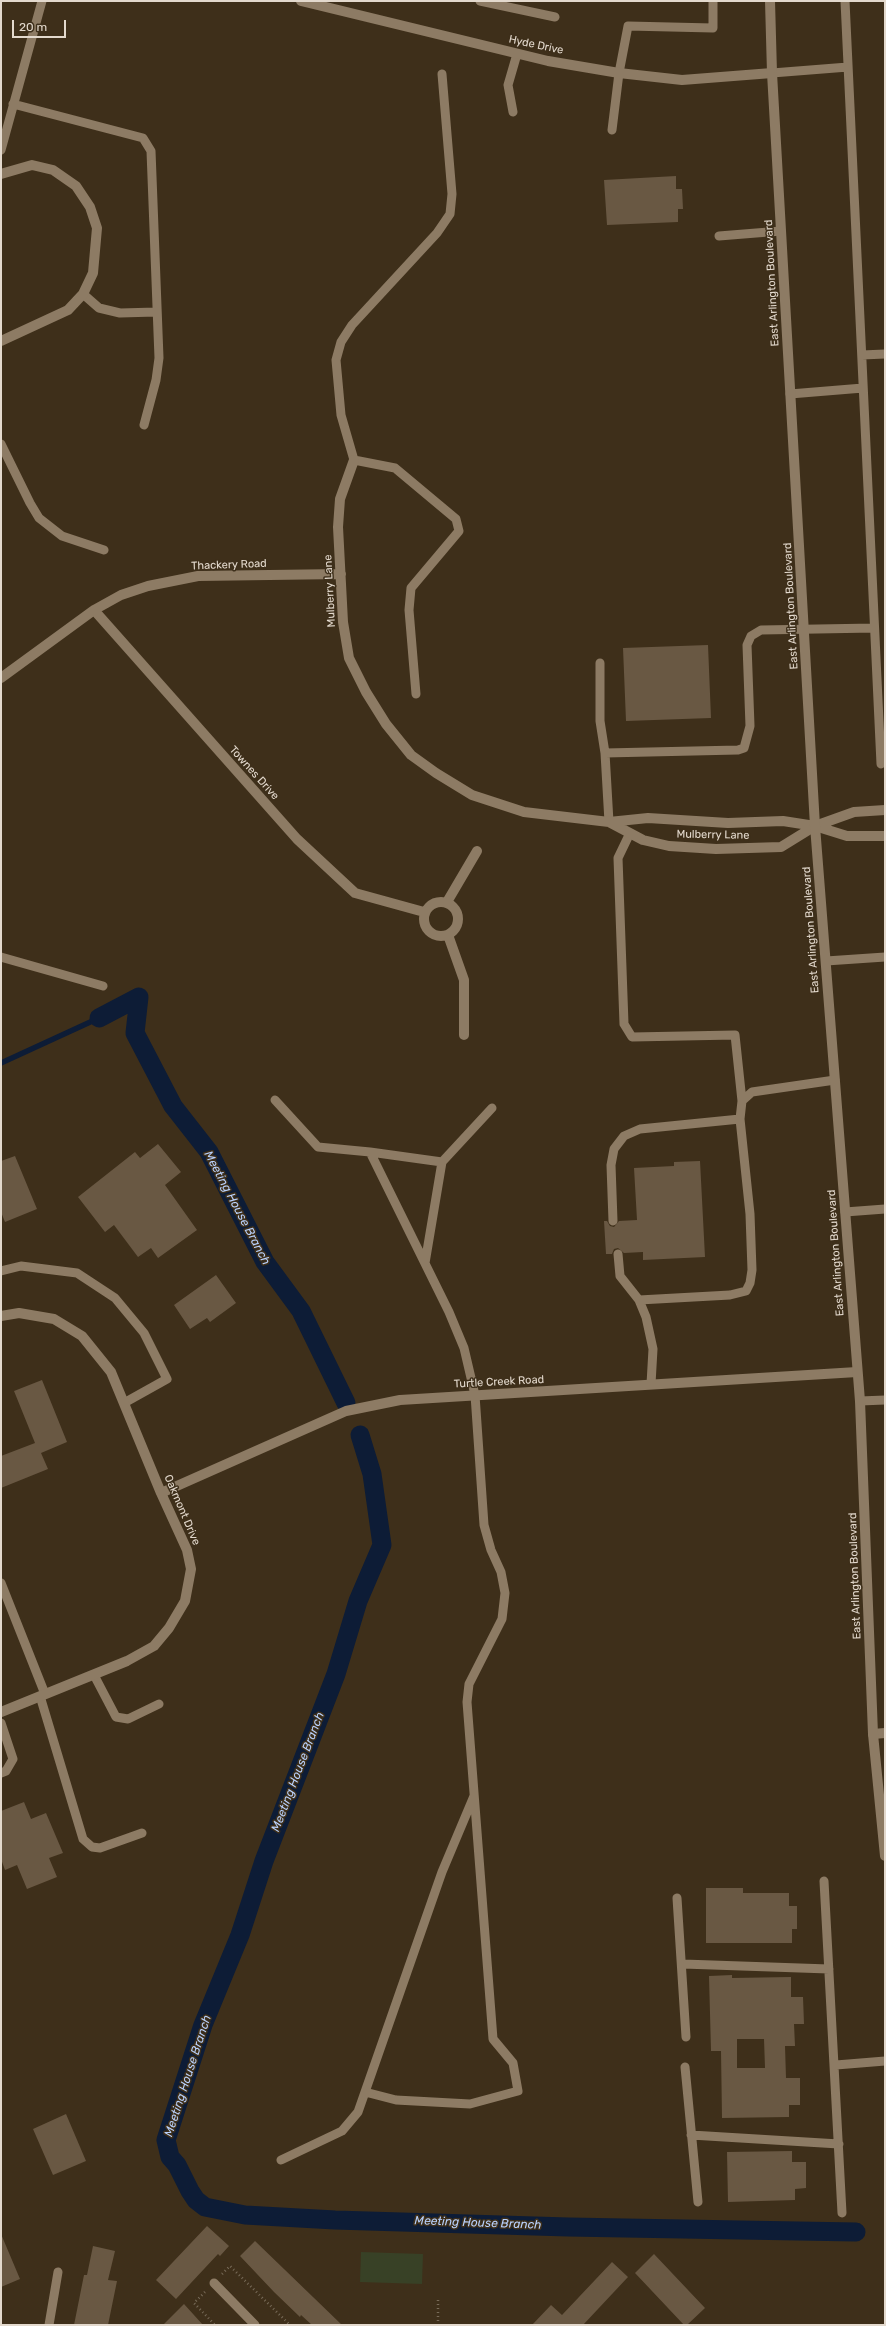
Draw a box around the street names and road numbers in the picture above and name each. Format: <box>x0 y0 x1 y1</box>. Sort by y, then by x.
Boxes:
street label: Hyde Drive <box>507 33 565 57</box>
street label: East Arlington Boulevard <box>762 219 782 347</box>
street label: East Arlington Boulevard <box>781 542 801 670</box>
street label: Mulberry Lane <box>322 554 338 628</box>
street label: Thackery Road <box>191 557 267 573</box>
street label: Townes Drive <box>226 743 282 803</box>
street label: Mulberry Lane <box>676 828 750 842</box>
street label: East Arlington Boulevard <box>800 866 822 994</box>
street label: East Arlington Boulevard <box>825 1189 847 1317</box>
street label: Turtle Creek Road <box>454 1373 544 1391</box>
street label: Oakmont Drive <box>161 1473 203 1547</box>
street label: East Arlington Boulevard <box>846 1512 864 1640</box>

